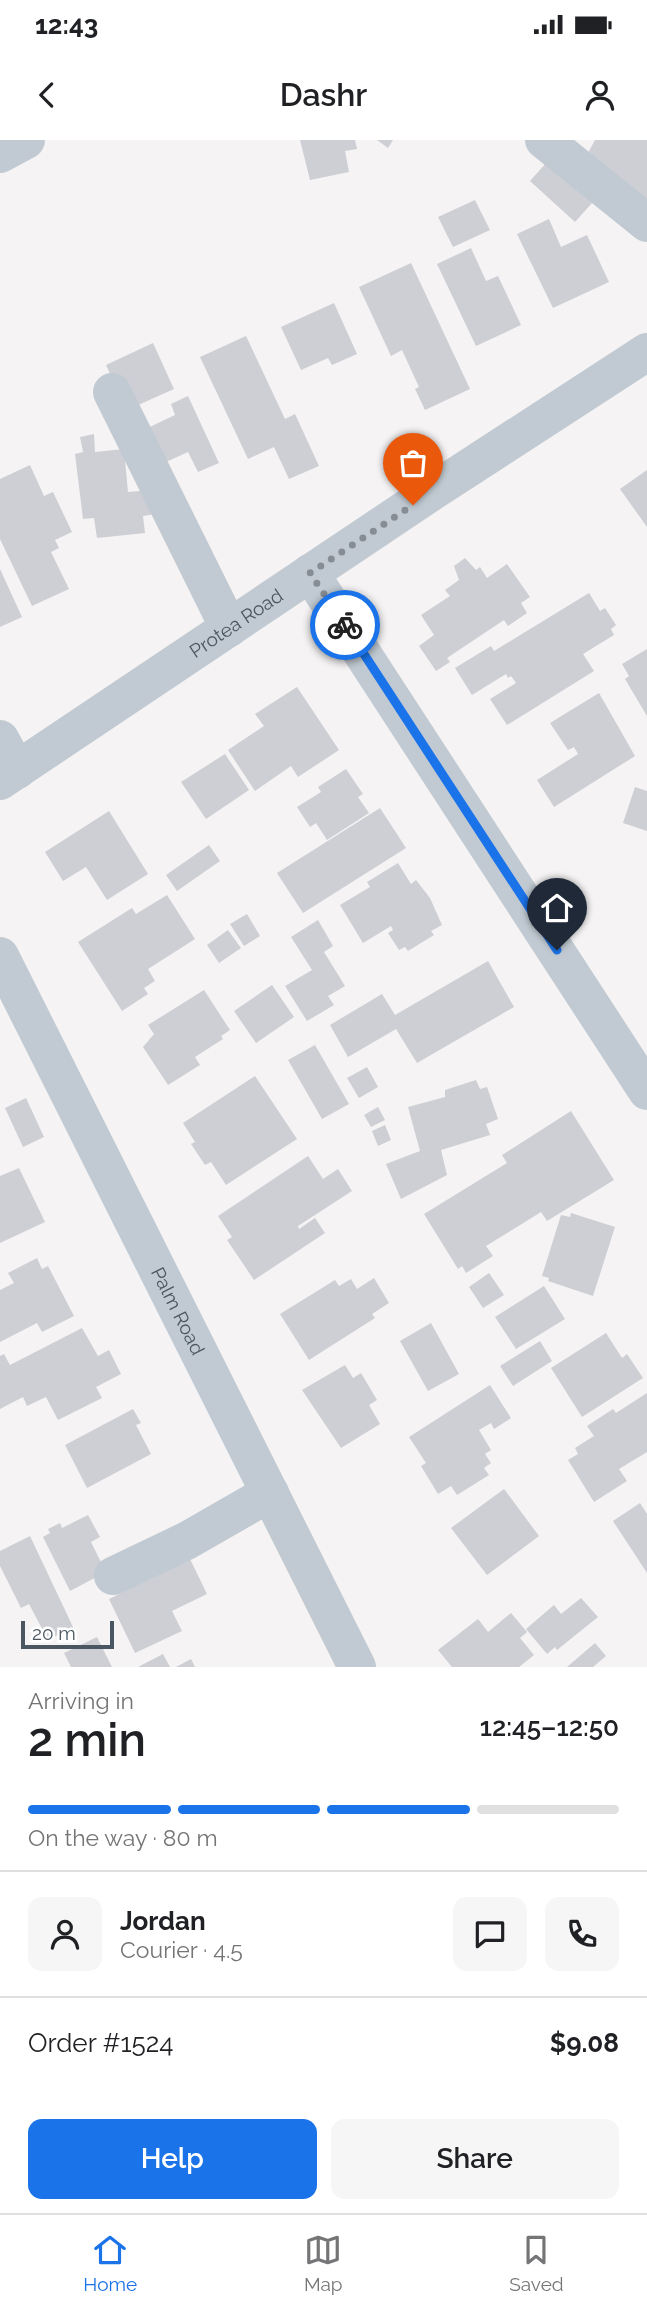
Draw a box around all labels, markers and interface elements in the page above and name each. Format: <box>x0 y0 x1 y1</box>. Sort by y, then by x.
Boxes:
text: 12:43 <box>35 10 98 40</box>
icon: back <box>28 76 66 114</box>
text: Dashr <box>280 76 367 113</box>
icon: person <box>581 76 619 114</box>
pin <box>383 433 443 505</box>
icon: bag <box>394 444 432 482</box>
street label: Protea Road <box>185 584 287 662</box>
courier <box>310 590 380 660</box>
icon: bike <box>326 606 364 644</box>
pin <box>527 878 587 950</box>
icon: home <box>538 889 576 927</box>
street label: Palm Road <box>147 1263 209 1358</box>
scale bar <box>21 1618 114 1650</box>
text: 20 m <box>32 1622 76 1644</box>
text: Arriving in <box>28 1687 134 1714</box>
text: 12:45–12:50 <box>480 1712 619 1742</box>
text: 2 min <box>28 1713 146 1767</box>
text: On the way · 80 m <box>28 1824 218 1851</box>
button: person <box>28 1897 102 1971</box>
button: chat <box>453 1897 527 1971</box>
button: phone <box>545 1897 619 1971</box>
text: Jordan <box>120 1906 206 1936</box>
text: Courier · 4.5 <box>120 1936 243 1963</box>
text: Order #1524 <box>28 2028 174 2058</box>
text: $9.08 <box>550 2028 619 2058</box>
button: Help <box>28 2119 317 2199</box>
button: Share <box>331 2119 619 2199</box>
tab: Home <box>83 2231 137 2295</box>
tab: Map <box>304 2231 343 2295</box>
tab: Saved <box>509 2231 564 2295</box>

